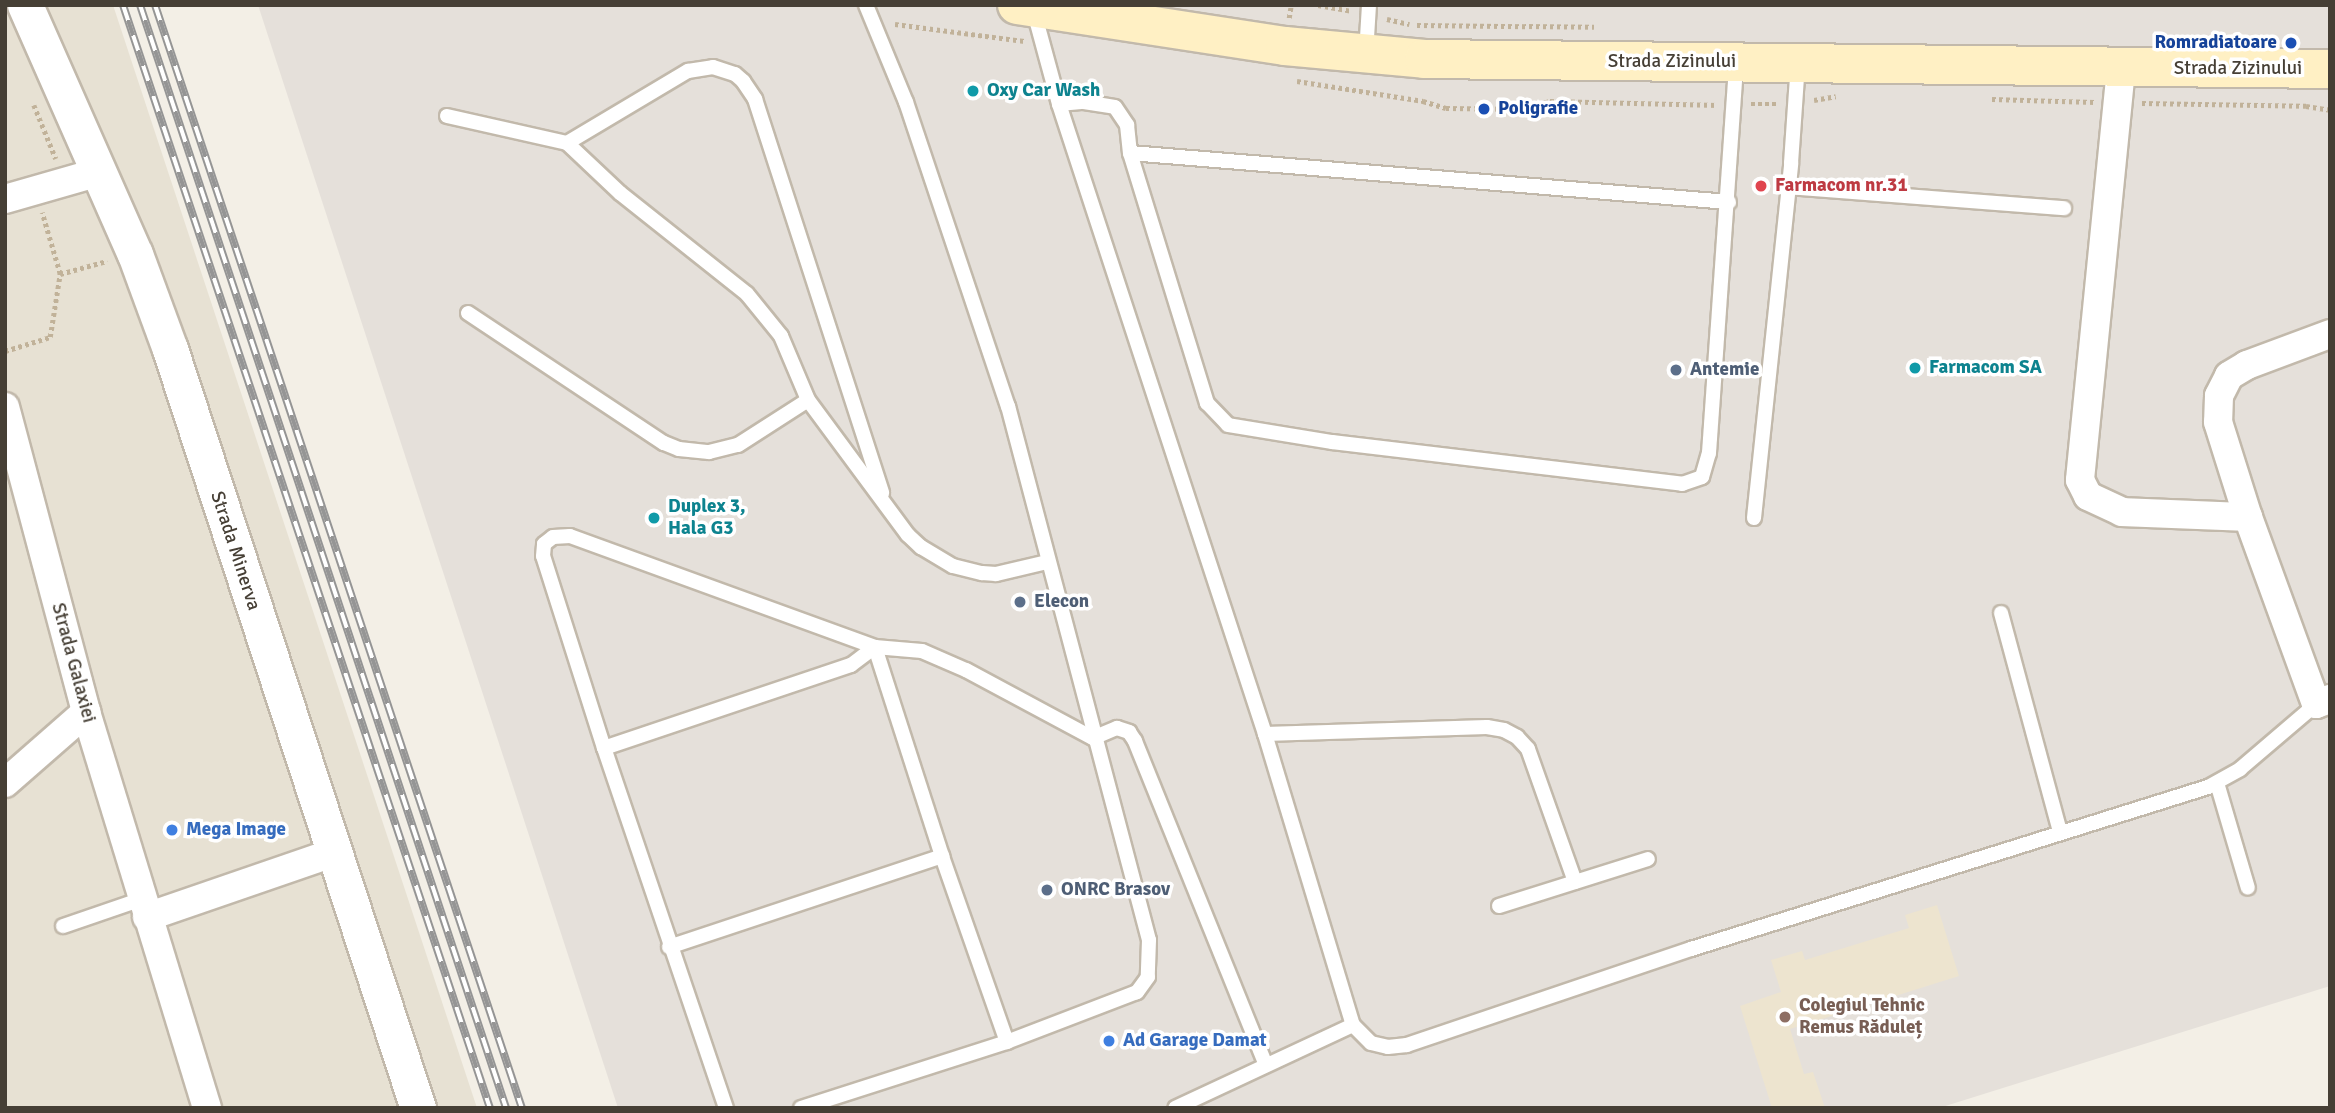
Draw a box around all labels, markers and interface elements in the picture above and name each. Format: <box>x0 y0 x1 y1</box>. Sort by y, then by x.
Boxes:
place label: Romradiatoare <box>2154 32 2277 54</box>
marker: Romradiatoare <box>2283 35 2299 51</box>
street label: Strada Zizinului <box>1608 51 1736 73</box>
street label: Strada Zizinului <box>2174 58 2302 80</box>
place label: Oxy Car Wash <box>987 80 1100 102</box>
marker: Oxy Car Wash <box>965 83 981 99</box>
place label: Poligrafie <box>1498 98 1578 120</box>
marker: Poligrafie <box>1476 101 1492 117</box>
place label: Farmacom nr.31 <box>1775 175 1908 197</box>
marker: Farmacom nr.31 <box>1753 178 1769 194</box>
place label: Farmacom SA <box>1929 357 2042 379</box>
place label: Antemie <box>1690 359 1759 381</box>
marker: Farmacom SA <box>1907 360 1923 376</box>
marker: Antemie <box>1668 362 1684 378</box>
street label: Strada Minerva <box>205 489 265 613</box>
place label: Duplex 3, Hala G3 <box>668 496 746 540</box>
marker: Duplex 3, Hala G3 <box>646 510 662 526</box>
place label: Elecon <box>1034 591 1089 613</box>
marker: Elecon <box>1012 594 1028 610</box>
street label: Strada Galaxiei <box>46 601 100 725</box>
place label: Mega Image <box>186 819 286 841</box>
marker: Mega Image <box>164 822 180 838</box>
place label: ONRC Brasov <box>1061 879 1170 901</box>
marker: ONRC Brasov <box>1039 882 1055 898</box>
place label: Colegiul Tehnic Remus Răduleț <box>1799 995 1925 1039</box>
marker: Colegiul Tehnic Remus Răduleț <box>1777 1009 1793 1025</box>
place label: Ad Garage Damat <box>1123 1030 1267 1052</box>
marker: Ad Garage Damat <box>1101 1033 1117 1049</box>

